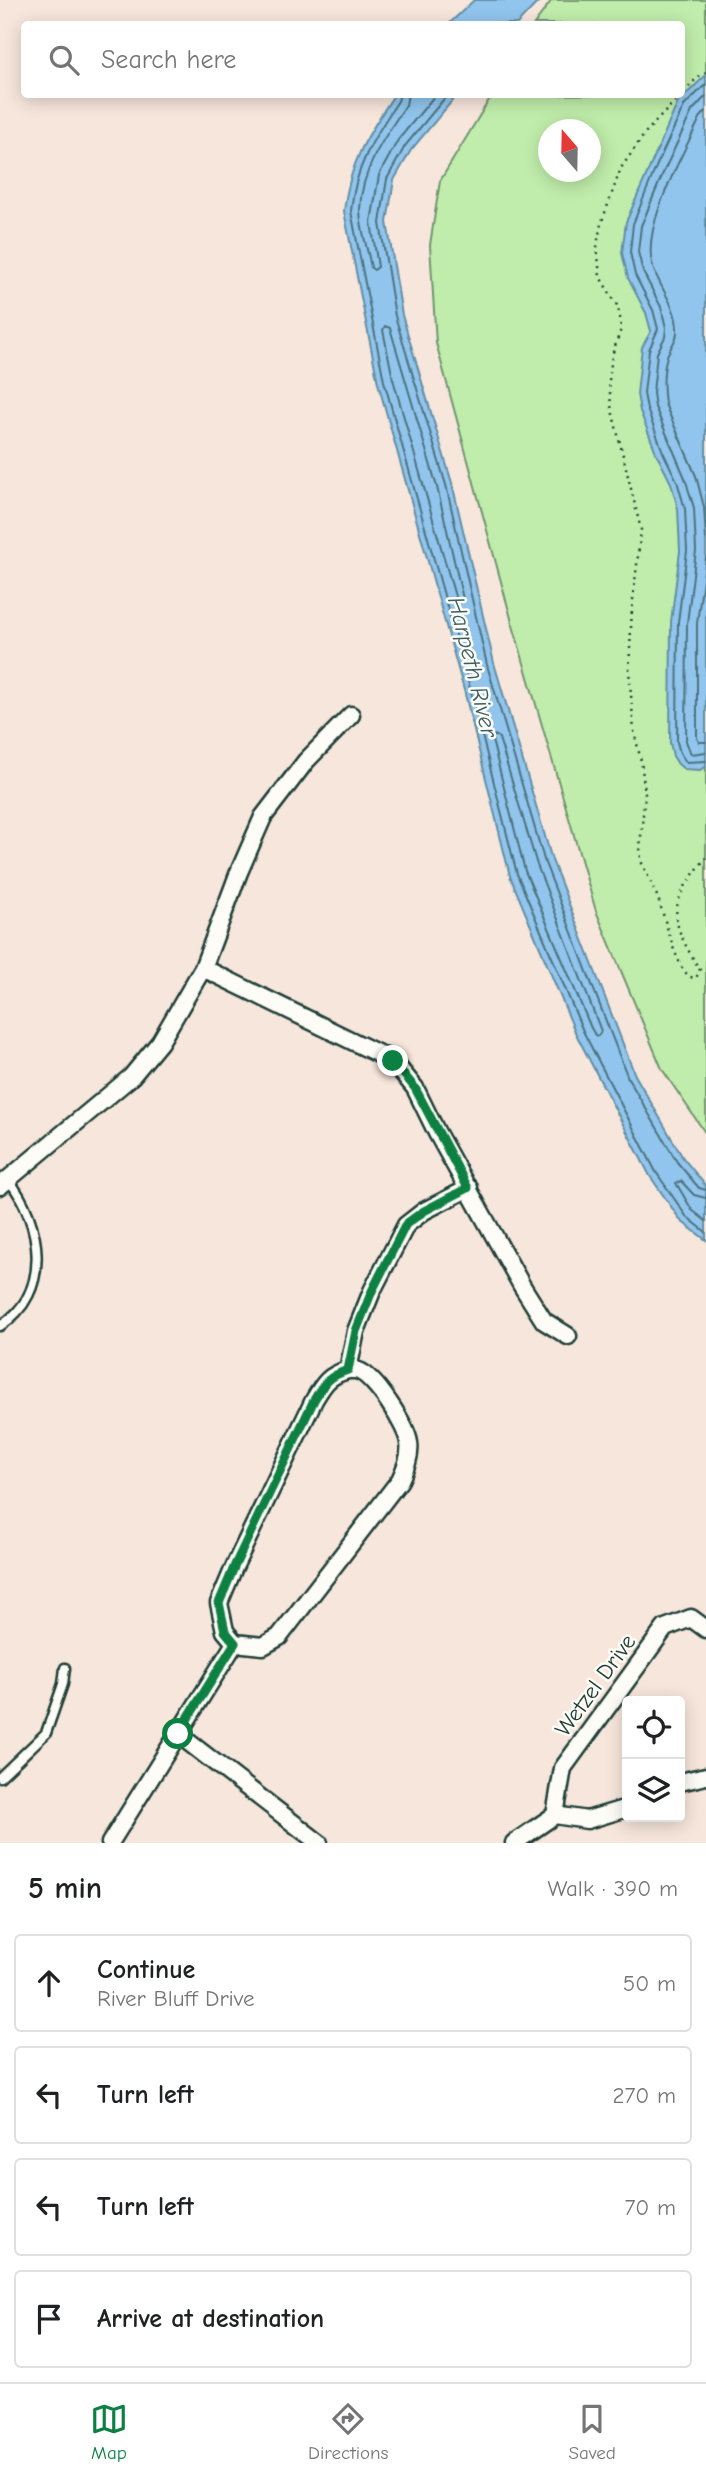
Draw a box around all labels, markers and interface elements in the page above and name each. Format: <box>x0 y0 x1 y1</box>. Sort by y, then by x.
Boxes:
search box <box>21 21 685 98</box>
icon: search <box>45 41 83 79</box>
text: Search here <box>101 45 236 75</box>
north arrow <box>538 119 601 182</box>
water label: Harpeth River <box>442 594 504 742</box>
route end <box>377 1045 408 1076</box>
street label: Wetzel Drive <box>549 1629 641 1742</box>
map controls <box>622 1696 685 1822</box>
button: locate <box>622 1696 685 1759</box>
route start <box>162 1718 193 1749</box>
button: layers <box>622 1759 685 1822</box>
text: 5 min <box>28 1871 102 1906</box>
text: Walk · 390 m <box>548 1875 678 1902</box>
text: Continue <box>97 1955 195 1985</box>
icon: ahead <box>30 1964 68 2002</box>
text: 50 m <box>623 1970 676 1997</box>
text: River Bluff Drive <box>97 1985 254 2012</box>
icon: left <box>30 2076 68 2114</box>
text: Turn left <box>97 2080 194 2110</box>
text: 270 m <box>612 2082 676 2109</box>
icon: left <box>30 2188 68 2226</box>
text: Turn left <box>97 2192 194 2222</box>
text: 70 m <box>624 2194 676 2221</box>
icon: arrive <box>30 2300 68 2338</box>
text: Arrive at destination <box>97 2304 324 2334</box>
tab: Map <box>90 2400 128 2464</box>
tab: Directions <box>308 2400 388 2464</box>
tab: Saved <box>569 2400 616 2464</box>

